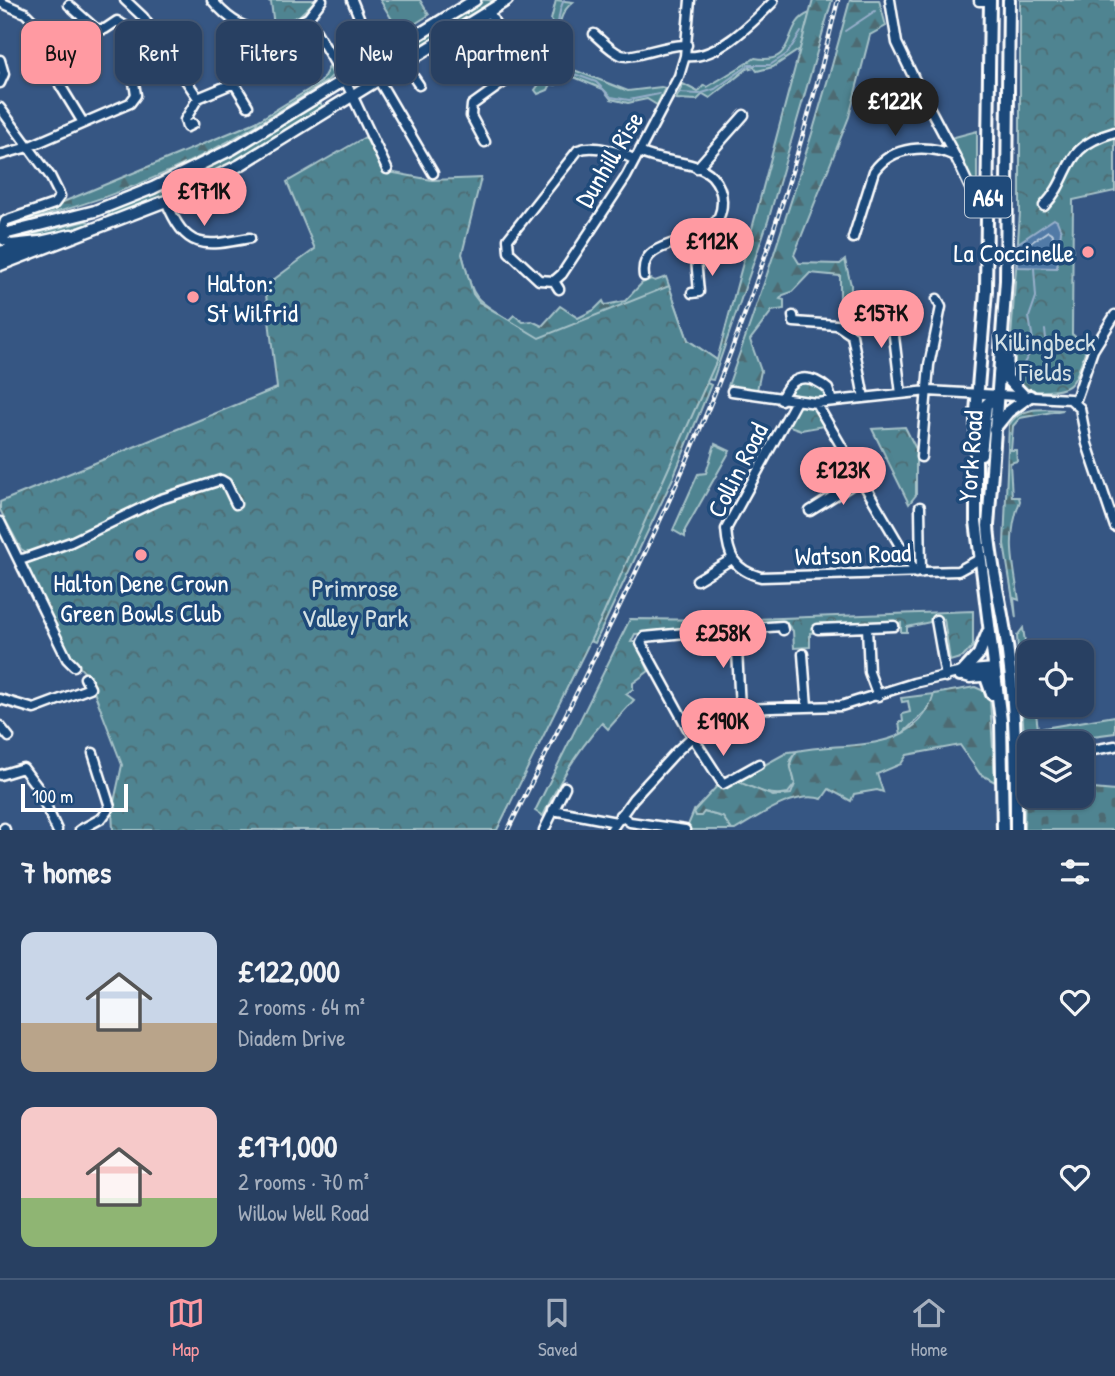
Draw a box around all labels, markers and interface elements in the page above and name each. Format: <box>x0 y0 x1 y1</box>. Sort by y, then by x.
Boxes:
chip: Buy <box>21 21 101 84</box>
chip: Rent <box>115 21 202 84</box>
chip: Filters <box>216 21 322 84</box>
chip: New <box>336 21 417 84</box>
chip: Apartment <box>431 21 573 84</box>
pin: £122K <box>846 78 944 138</box>
text: £122K <box>868 85 922 116</box>
street label: Dunhill Rise <box>567 104 651 214</box>
pin: £171K <box>155 168 253 228</box>
text: £171K <box>178 175 230 206</box>
road number: A64 <box>965 176 1011 218</box>
pin: £112K <box>663 218 761 278</box>
text: £112K <box>686 225 738 256</box>
place label: La Coccinelle <box>954 235 1074 270</box>
marker: La Coccinelle <box>1080 244 1096 260</box>
place label: Halton: St Wilfrid <box>207 265 298 330</box>
marker: Halton: St Wilfrid <box>185 289 201 305</box>
pin: £157K <box>832 290 930 350</box>
text: £157K <box>854 297 908 328</box>
park label: Killingbeck Fields <box>994 324 1096 389</box>
street label: York Road <box>949 409 991 503</box>
street label: Collin Road <box>698 417 776 523</box>
pin: £123K <box>794 448 892 507</box>
text: £123K <box>816 454 870 485</box>
street label: Watson Road <box>794 534 912 574</box>
marker: Halton Dene Crown Green Bowls Club <box>133 547 149 563</box>
place label: Halton Dene Crown Green Bowls Club <box>53 565 229 630</box>
park label: Primrose Valley Park <box>302 570 409 635</box>
pin: £258K <box>674 610 772 670</box>
text: £258K <box>695 617 751 648</box>
map controls <box>1017 640 1094 808</box>
button: locate <box>1017 640 1094 717</box>
pin: £190K <box>674 698 772 758</box>
text: £190K <box>697 705 749 736</box>
button: layers <box>1017 731 1094 808</box>
scale bar <box>21 781 128 813</box>
text: 100 m <box>32 783 73 809</box>
text: 7 homes <box>21 852 111 892</box>
icon: filters <box>1056 853 1094 891</box>
text: £122,000 <box>238 951 340 991</box>
icon: home <box>77 960 161 1044</box>
icon: heart <box>1056 983 1094 1021</box>
text: 2 rooms · 64 m² <box>238 991 365 1022</box>
text: Diadem Drive <box>238 1022 345 1053</box>
text: £171,000 <box>238 1126 338 1166</box>
icon: home <box>77 1135 161 1219</box>
icon: heart <box>1056 1158 1094 1196</box>
text: 2 rooms · 70 m² <box>238 1166 369 1197</box>
text: Willow Well Road <box>238 1197 369 1228</box>
tab: Map <box>167 1294 205 1362</box>
tab: Saved <box>538 1294 577 1362</box>
tab: Home <box>910 1294 948 1362</box>

